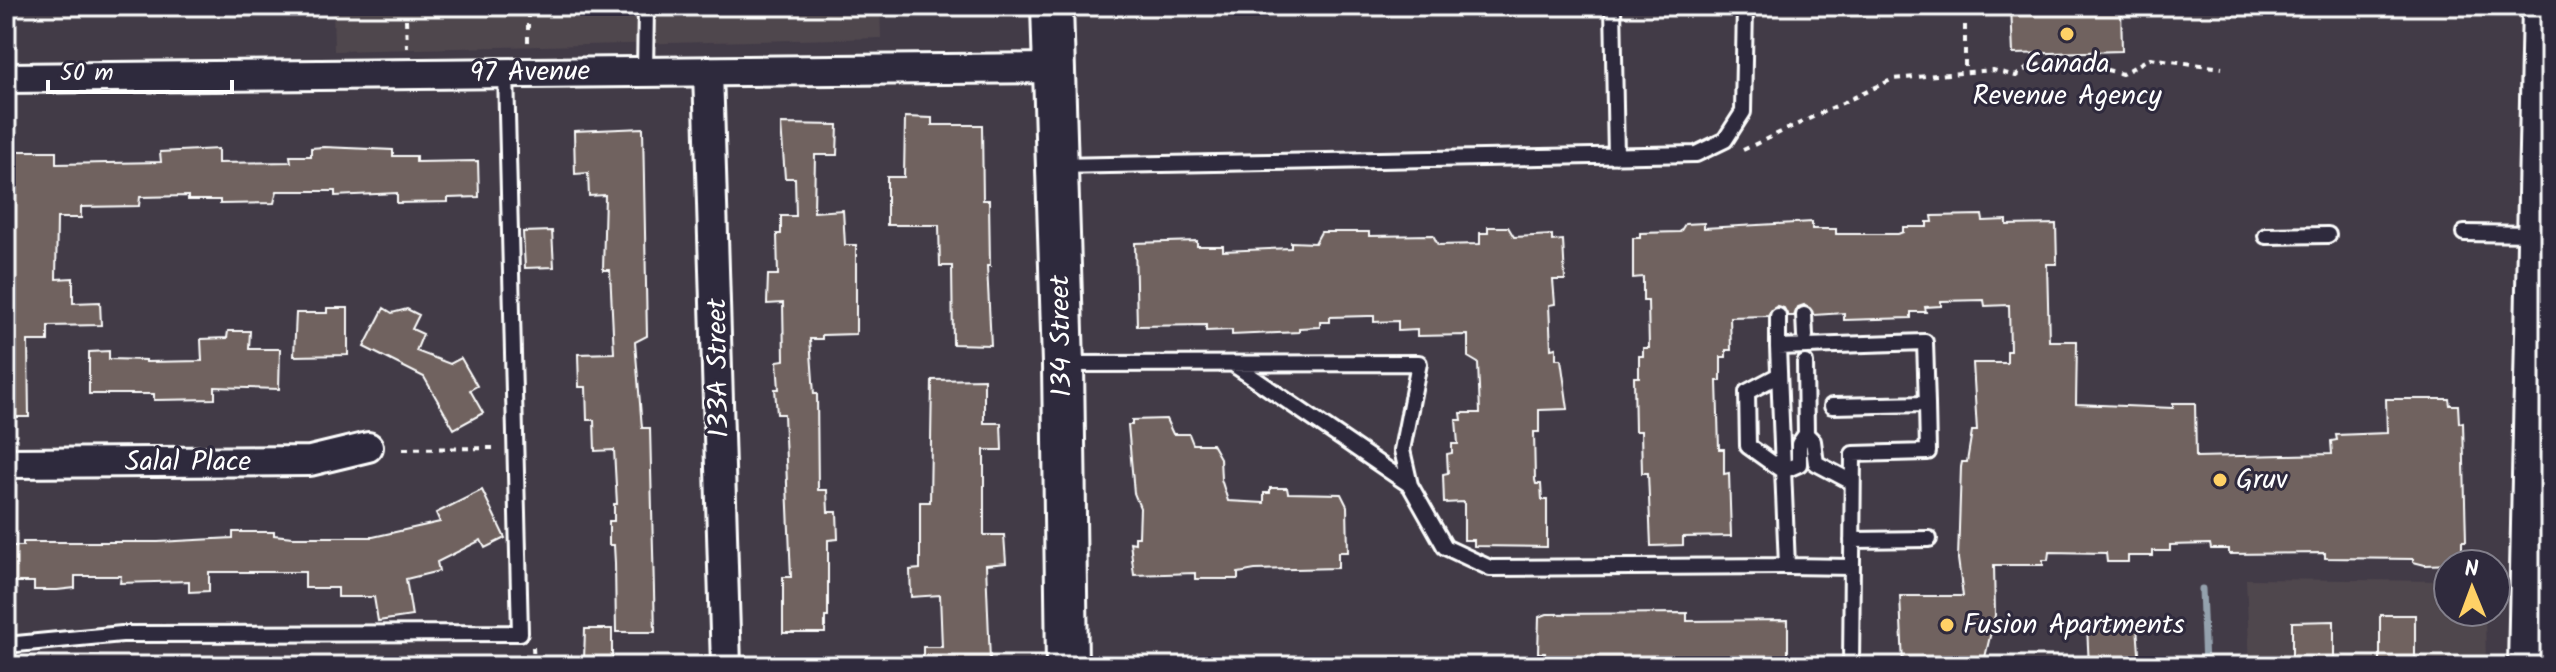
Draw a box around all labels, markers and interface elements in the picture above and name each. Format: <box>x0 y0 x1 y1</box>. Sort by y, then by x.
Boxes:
marker: Canada Revenue Agency <box>2058 25 2076 43</box>
place label: Canada Revenue Agency <box>1972 42 2162 119</box>
scale bar <box>48 44 232 94</box>
street label: 97 Avenue <box>469 49 591 97</box>
text: 50 m <box>60 54 114 93</box>
street label: 134 Street <box>1038 273 1086 398</box>
street label: 133A Street <box>695 296 743 438</box>
street label: Salal Place <box>125 440 252 485</box>
place label: Gruv <box>2236 458 2288 503</box>
marker: Gruv <box>2211 471 2229 489</box>
north arrow <box>2432 548 2512 628</box>
text: N <box>2464 553 2479 588</box>
place label: Fusion Apartments <box>1963 603 2185 648</box>
marker: Fusion Apartments <box>1938 616 1956 634</box>

